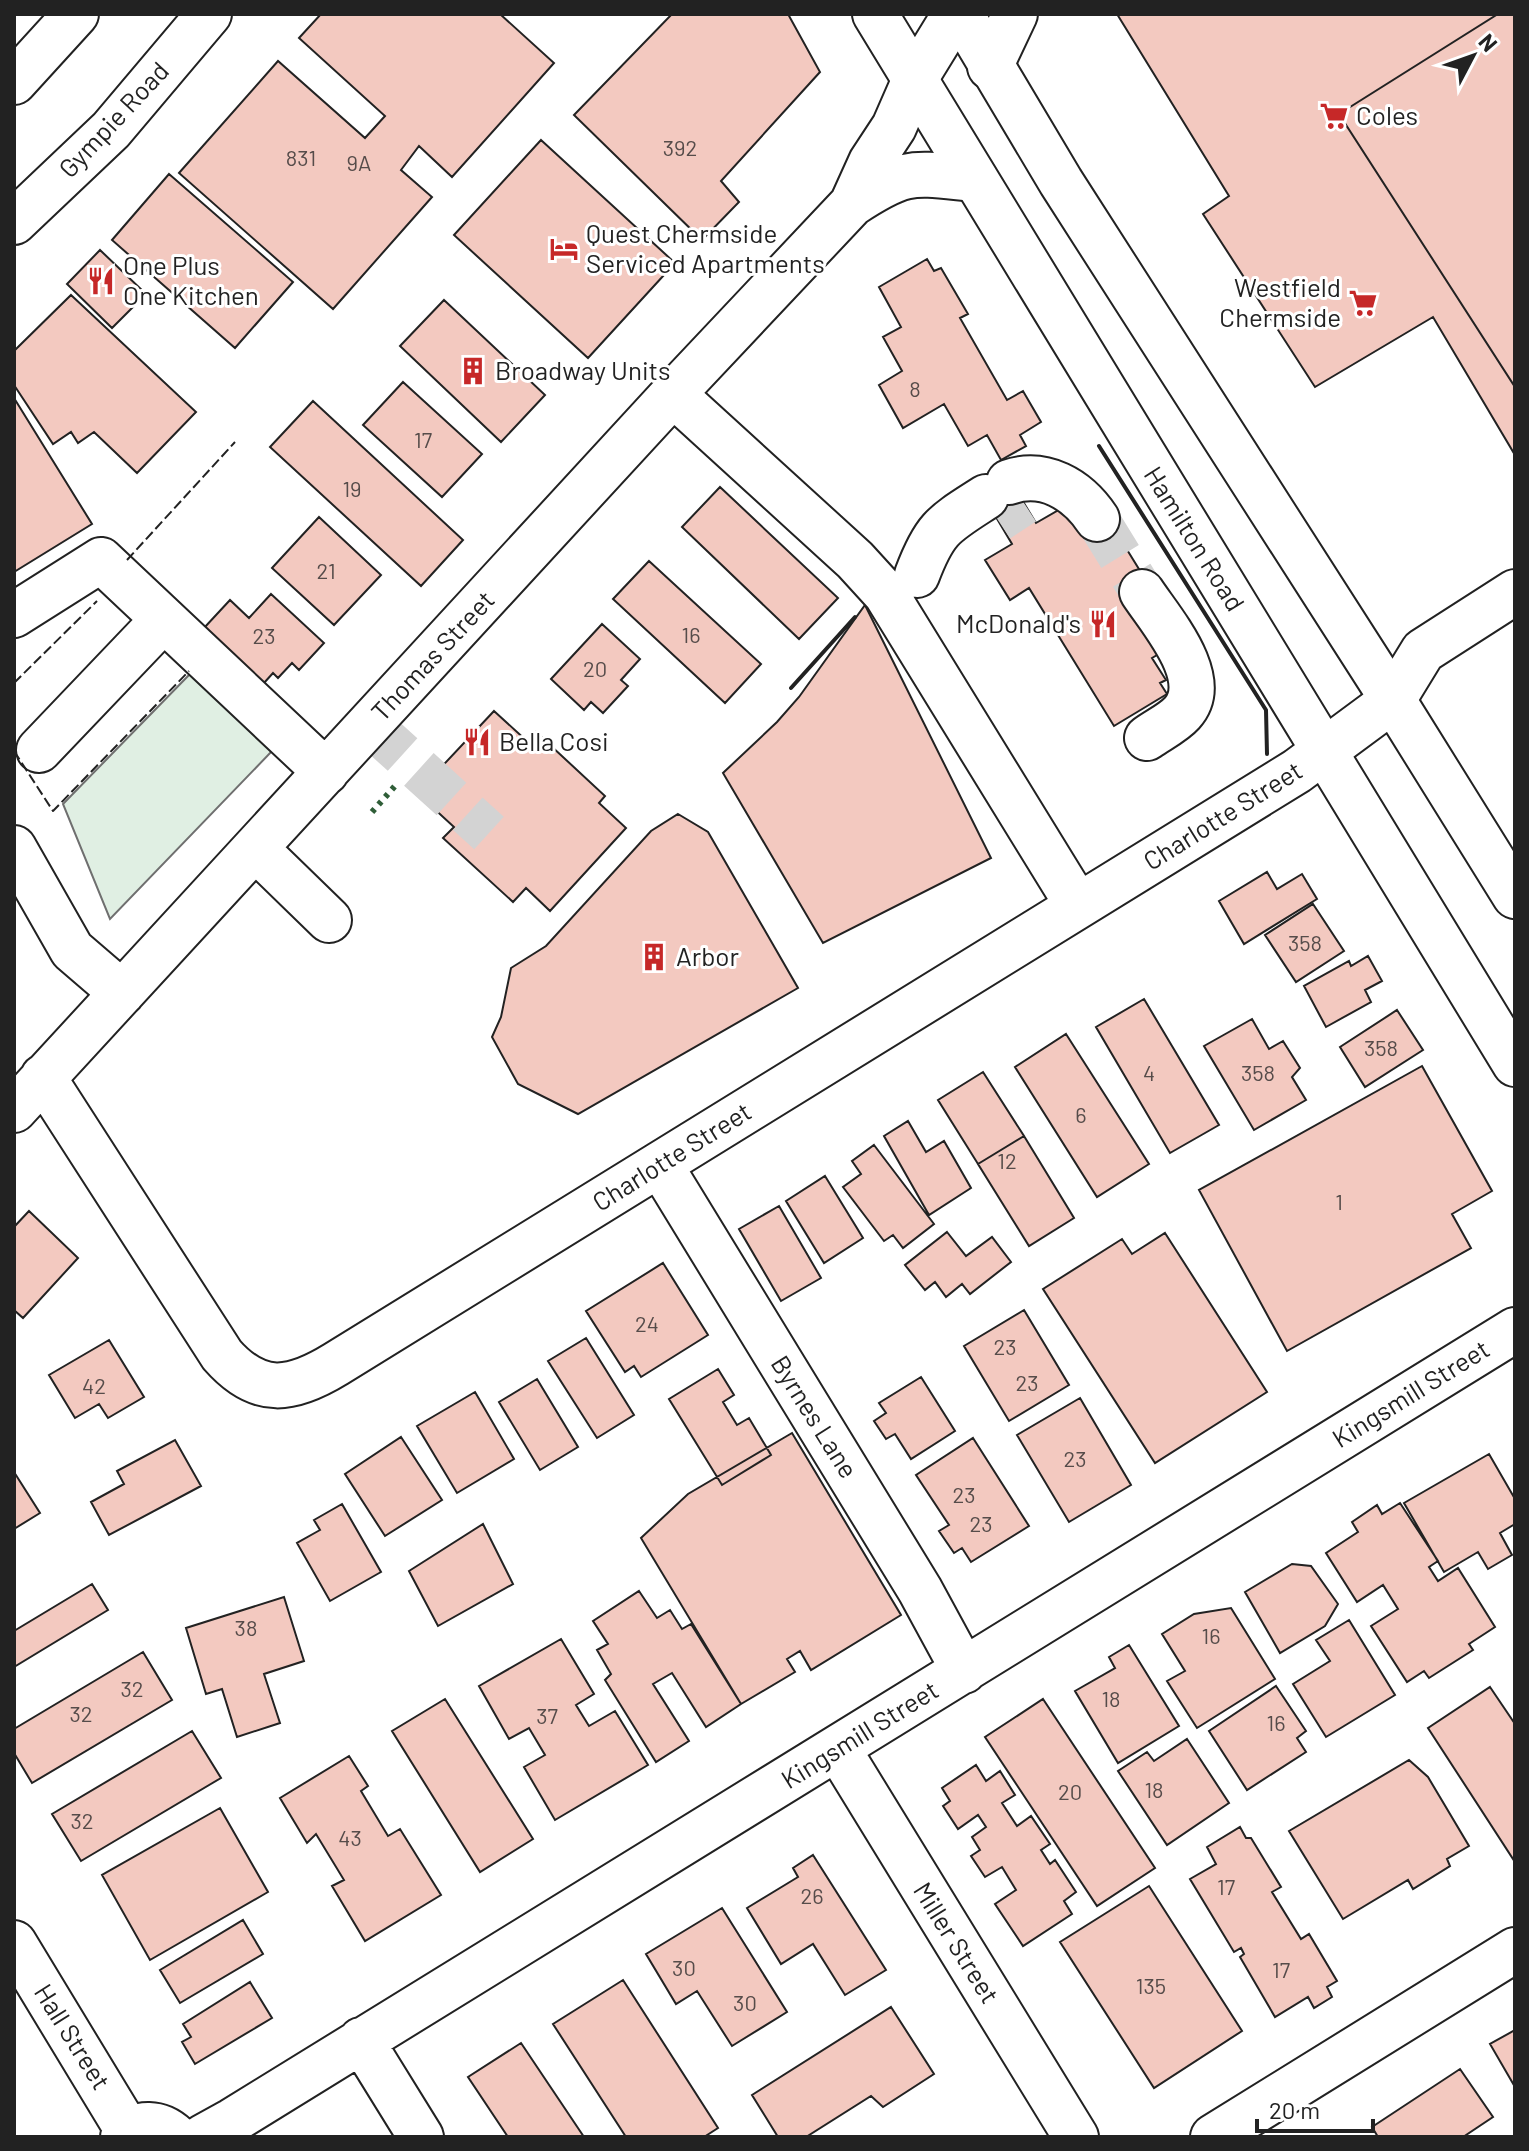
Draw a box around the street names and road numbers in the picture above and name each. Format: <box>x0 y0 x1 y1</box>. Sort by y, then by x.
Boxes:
street label: Gympie Road <box>51 55 174 183</box>
street label: Hamilton Road <box>1139 460 1252 616</box>
street label: Thomas Street <box>364 584 500 726</box>
street label: Charlotte Street <box>1137 754 1307 876</box>
street label: Charlotte Street <box>586 1095 756 1217</box>
street label: Kingsmill Street <box>1326 1332 1494 1453</box>
street label: Byrnes Lane <box>765 1349 865 1483</box>
street label: Kingsmill Street <box>775 1673 943 1794</box>
street label: Miller Street <box>908 1876 1007 2008</box>
street label: Hall Street <box>29 1978 118 2095</box>

